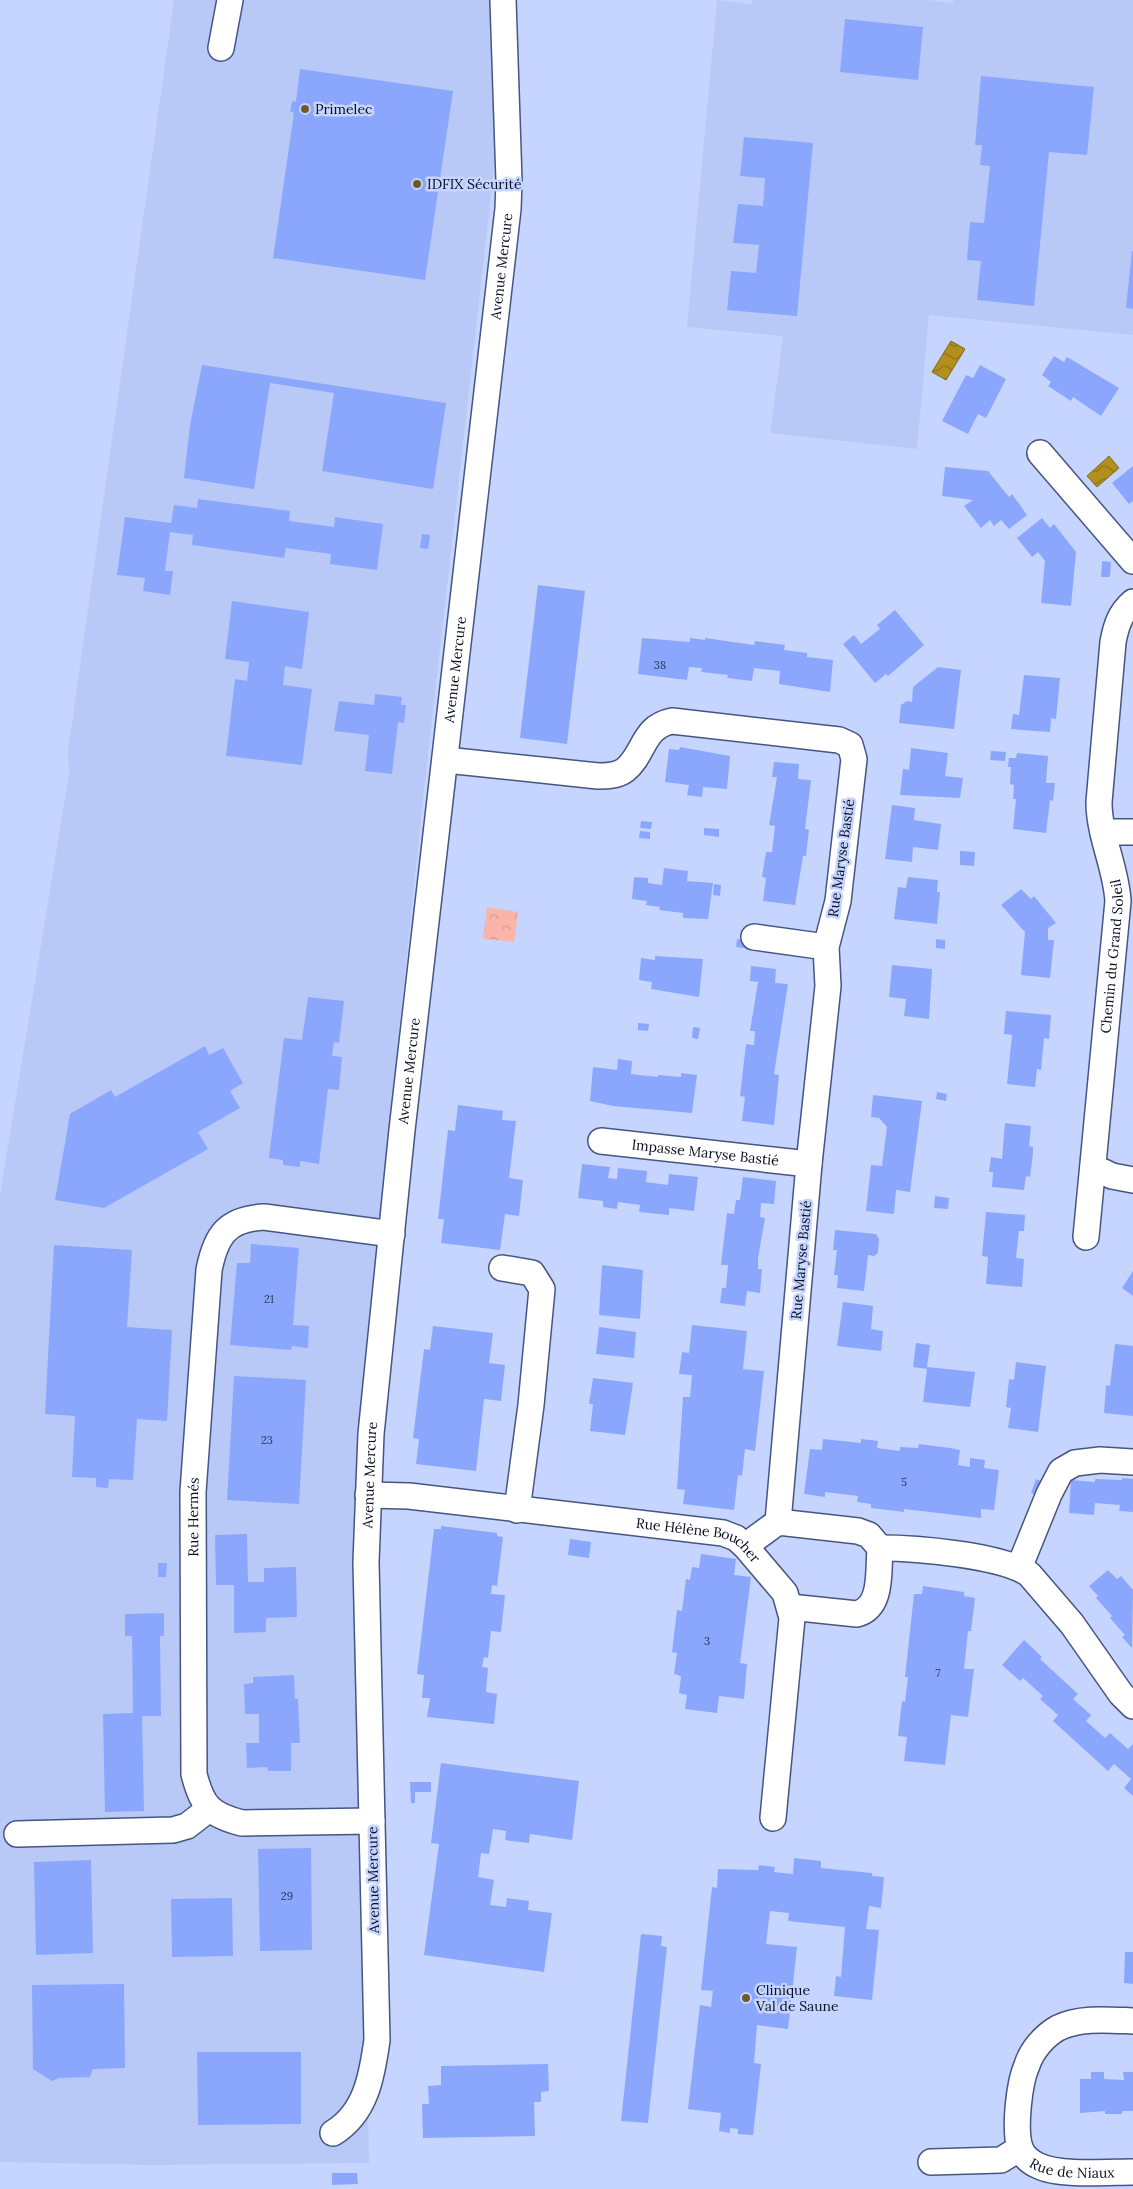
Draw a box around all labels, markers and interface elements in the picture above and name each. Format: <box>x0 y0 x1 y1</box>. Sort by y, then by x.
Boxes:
place label: Primelec <box>315 100 372 118</box>
marker: Primelec <box>299 103 311 115</box>
place label: IDFIX Sécurité <box>427 175 522 193</box>
marker: IDFIX Sécurité <box>411 178 423 190</box>
street label: Avenue Mercure <box>486 212 517 321</box>
street label: Avenue Mercure <box>440 615 470 725</box>
house number: 38 <box>654 658 666 672</box>
street label: Rue Maryse Bastié <box>824 797 858 918</box>
street label: Chemin du Grand Soleil <box>1096 877 1127 1034</box>
street label: Avenue Mercure <box>394 1016 424 1126</box>
street label: Impasse Maryse Bastié <box>631 1135 780 1170</box>
street label: Rue Maryse Bastié <box>787 1199 815 1320</box>
house number: 21 <box>264 1292 274 1306</box>
street label: Avenue Mercure <box>358 1420 381 1530</box>
house number: 23 <box>261 1433 273 1447</box>
house number: 5 <box>901 1475 907 1489</box>
street label: Rue Hermés <box>184 1477 203 1557</box>
street label: Rue Hélène Boucher <box>635 1514 764 1566</box>
house number: 3 <box>704 1634 710 1648</box>
house number: 7 <box>935 1666 941 1680</box>
street label: Avenue Mercure <box>363 1826 383 1935</box>
house number: 29 <box>281 1889 293 1903</box>
place label: Clinique Val de Saune <box>755 1981 839 2015</box>
marker: Clinique Val de Saune <box>740 1992 752 2004</box>
street label: Rue de Niaux <box>1026 2154 1115 2182</box>

